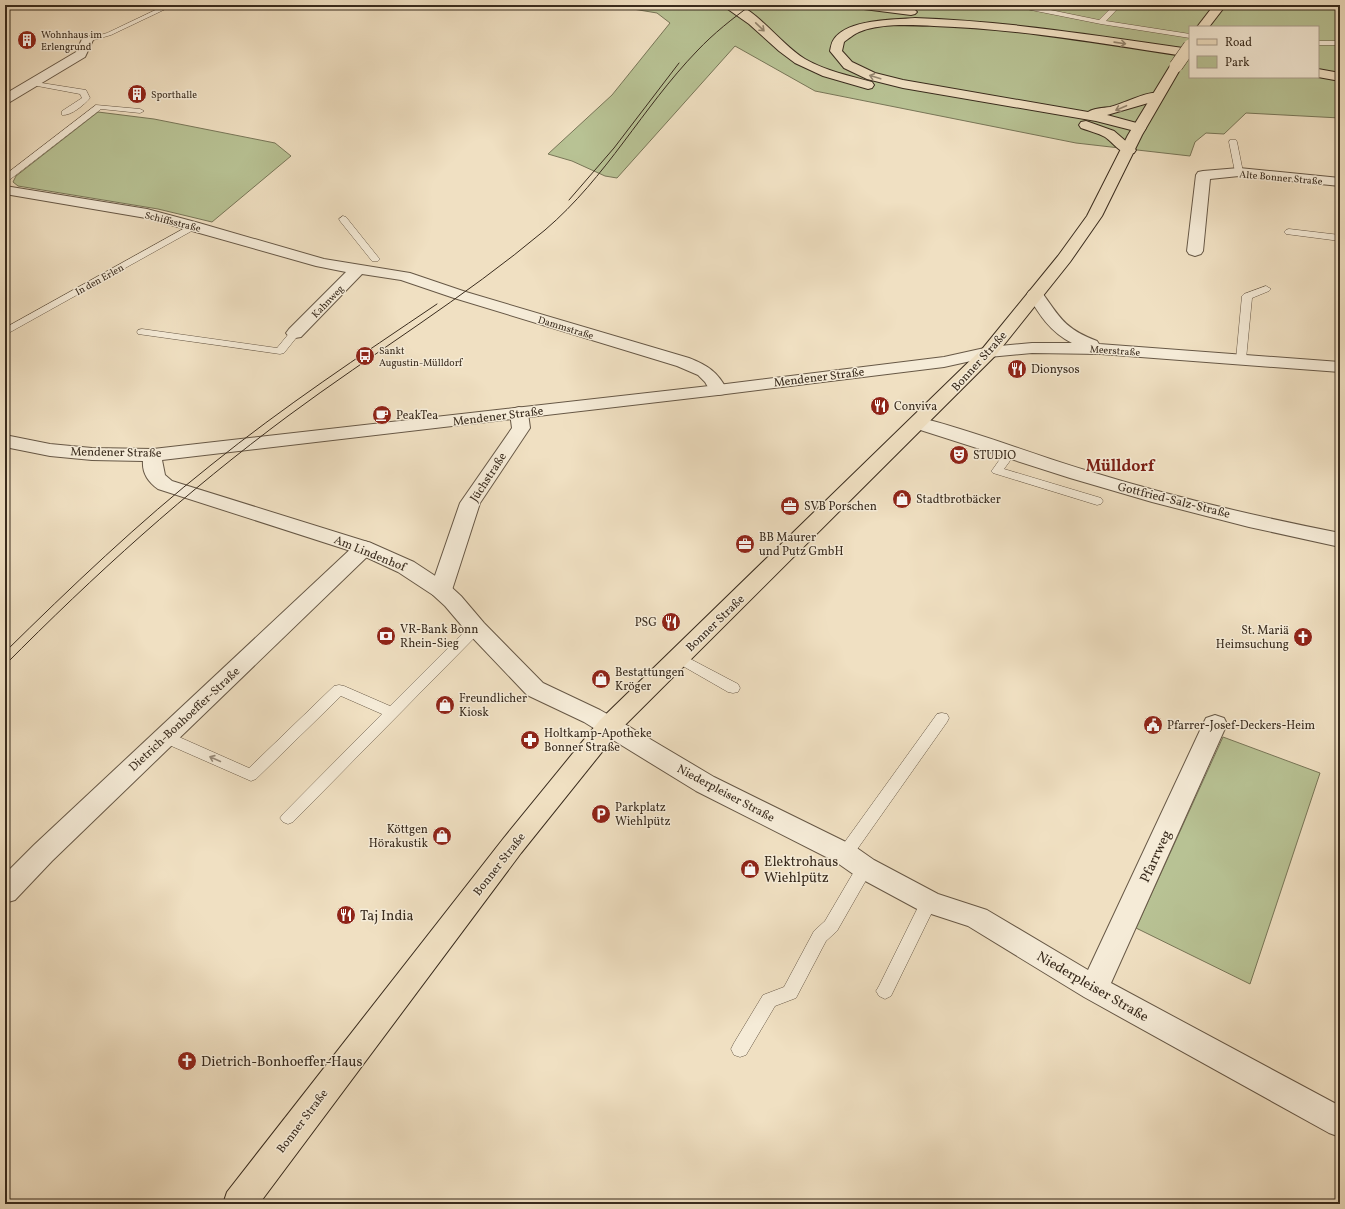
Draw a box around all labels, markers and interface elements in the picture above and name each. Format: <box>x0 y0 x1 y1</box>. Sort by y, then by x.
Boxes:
one-way arrow <box>755 22 765 32</box>
legend <box>1189 26 1319 78</box>
place label: Wohnhaus im Erlengrund <box>41 28 102 54</box>
building icon: Wohnhaus im Erlengrund <box>16 29 38 51</box>
text: Road <box>1225 35 1252 51</box>
one-way arrow <box>1113 39 1126 47</box>
text: Park <box>1225 55 1250 71</box>
one-way arrow <box>869 73 882 80</box>
building icon: Sporthalle <box>126 83 148 105</box>
place label: Sporthalle <box>151 88 197 102</box>
one-way arrow <box>1115 105 1127 113</box>
street label: Alte Bonner Straße <box>1239 167 1323 189</box>
street label: Schiffsstraße <box>143 208 203 236</box>
street label: In den Erlen <box>73 261 126 299</box>
street label: Kahnweg <box>309 282 347 321</box>
street label: Dammstraße <box>536 313 596 343</box>
street label: Bonner Straße <box>948 328 1011 395</box>
street label: Meerstraße <box>1089 342 1141 360</box>
place label: Sankt Augustin-Mülldorf <box>379 344 464 370</box>
bus stop icon: Sankt Augustin-Mülldorf <box>354 345 376 367</box>
restaurant icon: Dionysos <box>1006 358 1028 380</box>
place label: Dionysos <box>1031 362 1080 378</box>
street label: Mendener Straße <box>773 364 866 391</box>
restaurant icon: Conviva <box>869 395 891 417</box>
place label: Conviva <box>894 399 937 415</box>
street label: Mendener Straße <box>452 403 545 430</box>
cafe icon: PeakTea <box>371 404 393 426</box>
place label: PeakTea <box>396 408 438 424</box>
street label: Mendener Straße <box>70 444 162 462</box>
theatre icon: STUDIO <box>948 444 970 466</box>
place label: STUDIO <box>973 448 1016 464</box>
street label: Jüchstraße <box>467 449 511 505</box>
district label: Mülldorf <box>1086 456 1156 478</box>
street label: Gottfried-Salz-Straße <box>1116 479 1232 523</box>
shop icon: Stadtbrotbäcker <box>891 488 913 510</box>
place label: Stadtbrotbäcker <box>916 492 1001 508</box>
office icon: SVB Porschen <box>779 495 801 517</box>
place label: SVB Porschen <box>804 499 877 515</box>
place label: BB Maurer und Putz GmbH <box>759 530 843 560</box>
street label: Am Lindenhof <box>331 532 410 576</box>
office icon: BB Maurer und Putz GmbH <box>734 533 756 555</box>
street label: Bonner Straße <box>683 591 749 656</box>
restaurant icon: PSG <box>660 611 682 633</box>
place label: PSG <box>635 615 657 631</box>
place label: VR-Bank Bonn Rhein-Sieg <box>400 622 478 652</box>
place label: St. Mariä Heimsuchung <box>1216 623 1289 653</box>
bank icon: VR-Bank Bonn Rhein-Sieg <box>375 625 397 647</box>
church icon: St. Mariä Heimsuchung <box>1292 626 1314 648</box>
street label: Dietrich-Bonhoeffer-Straße <box>126 664 244 776</box>
place label: Bestattungen Kröger <box>615 665 685 695</box>
shop icon: Bestattungen Kröger <box>590 668 612 690</box>
place label: Freundlicher Kiosk <box>459 691 527 721</box>
shop icon: Freundlicher Kiosk <box>434 694 456 716</box>
public building icon: Pfarrer-Josef-Deckers-Heim <box>1142 714 1164 736</box>
place label: Pfarrer-Josef-Deckers-Heim <box>1167 718 1316 734</box>
place label: Holtkamp-Apotheke Bonner Straße <box>544 726 652 756</box>
pharmacy icon: Holtkamp-Apotheke Bonner Straße <box>519 729 541 751</box>
one-way arrow <box>209 755 221 762</box>
street label: Niederpleiser Straße <box>674 761 777 827</box>
place label: Parkplatz Wiehlpütz <box>615 800 671 830</box>
parking icon: Parkplatz Wiehlpütz <box>590 803 612 825</box>
place label: Köttgen Hörakustik <box>369 822 428 852</box>
shop icon: Köttgen Hörakustik <box>431 825 453 847</box>
street label: Pfarrweg <box>1136 827 1177 886</box>
street label: Bonner Straße <box>470 829 530 899</box>
place label: Elektrohaus Wiehlpütz <box>764 853 838 888</box>
shop icon: Elektrohaus Wiehlpütz <box>739 858 761 880</box>
restaurant icon: Taj India <box>335 904 357 926</box>
place label: Taj India <box>360 907 414 926</box>
street label: Niederpleiser Straße <box>1033 947 1152 1027</box>
church icon: Dietrich-Bonhoeffer-Haus <box>176 1050 198 1072</box>
place label: Dietrich-Bonhoeffer-Haus <box>201 1053 362 1072</box>
street label: Bonner Straße <box>274 1086 332 1157</box>

